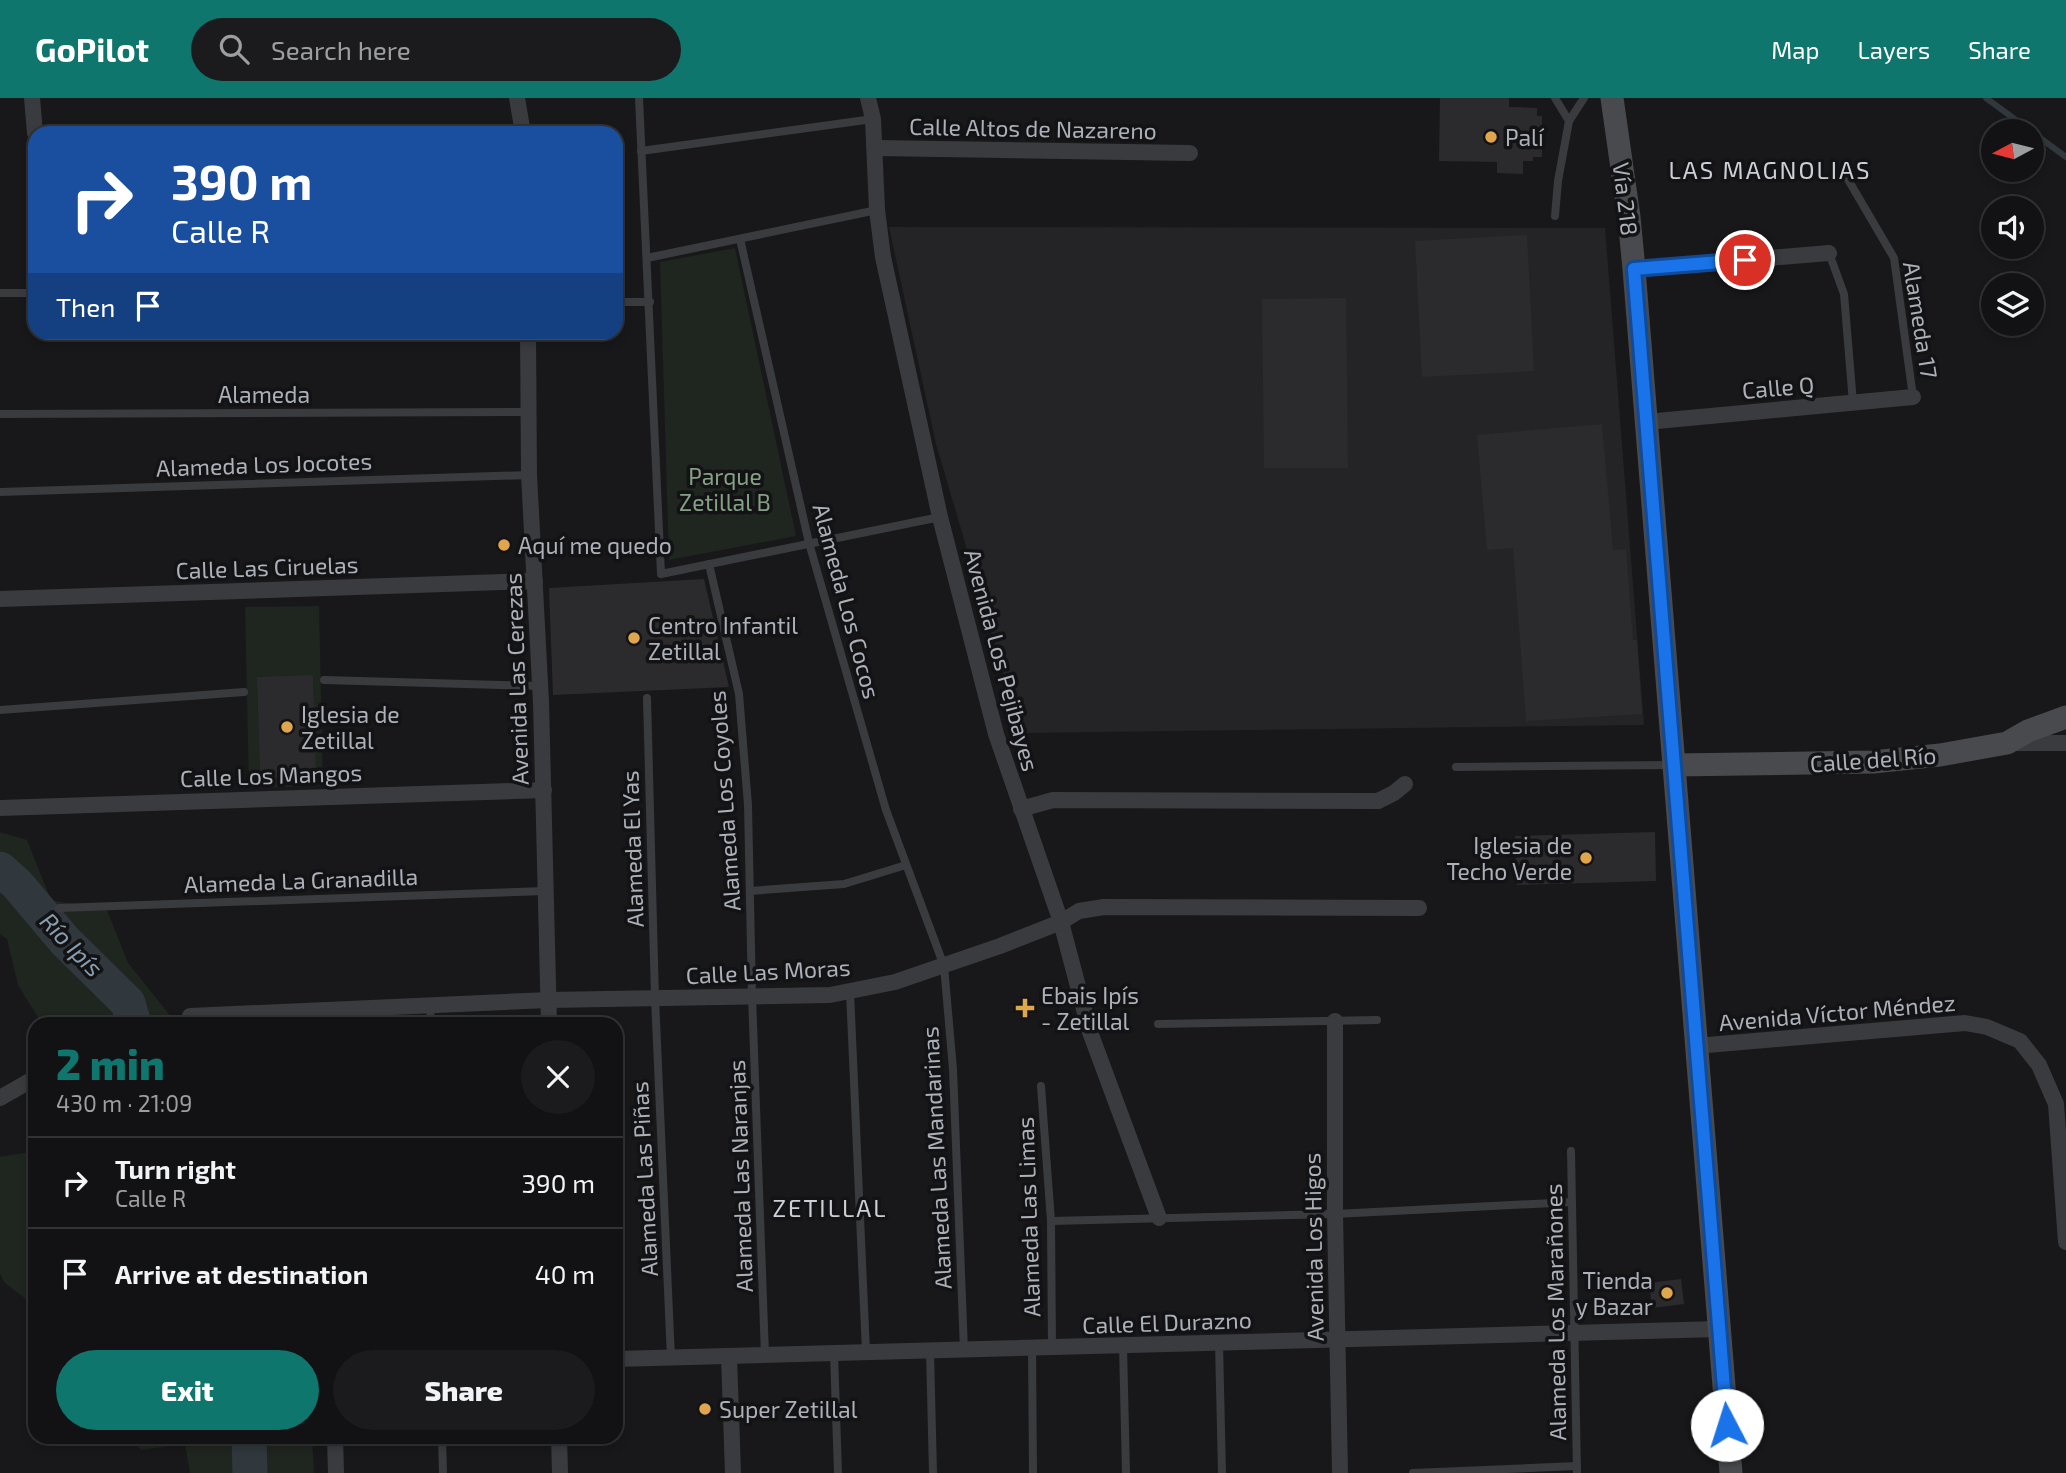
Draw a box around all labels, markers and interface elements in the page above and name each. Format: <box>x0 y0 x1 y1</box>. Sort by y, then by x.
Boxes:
search box <box>191 18 681 81</box>
text: GoPilot <box>35 29 149 69</box>
icon: search <box>215 30 253 68</box>
text: Search here <box>271 34 411 65</box>
text: Map <box>1771 35 1819 64</box>
text: Layers <box>1857 35 1930 64</box>
text: Share <box>1968 35 2031 64</box>
street label: Calle Altos de Nazareno <box>909 112 1157 144</box>
north arrow <box>1981 119 2044 182</box>
map controls <box>1981 119 2044 336</box>
place label: Palí <box>1505 123 1545 151</box>
marker: Palí <box>1483 129 1499 145</box>
text: 390 m <box>171 151 312 210</box>
icon: right <box>56 154 147 245</box>
district label: LAS MAGNOLIAS <box>1669 155 1872 184</box>
street label: Vía 218 <box>1608 161 1644 237</box>
button: sound <box>1981 196 2044 259</box>
text: Calle R <box>171 211 270 249</box>
pin <box>1715 230 1775 290</box>
icon: arrive <box>1726 241 1764 279</box>
street label: Alameda 17 <box>1898 259 1944 381</box>
button: layers <box>1981 273 2044 336</box>
icon: arrive <box>129 287 167 325</box>
text: Then <box>56 291 115 322</box>
street label: Calle Q <box>1741 370 1815 404</box>
street label: Alameda <box>218 380 310 408</box>
street label: Alameda Los Jocotes <box>155 446 373 482</box>
park label: Parque Zetillal B <box>679 462 771 516</box>
street label: Alameda Los Cocos <box>807 500 887 702</box>
place label: Aquí me quedo <box>518 531 672 559</box>
marker: Aquí me quedo <box>496 537 512 553</box>
street label: Avenida Los Pejibayes <box>959 546 1045 774</box>
street label: Calle Las Ciruelas <box>175 550 359 584</box>
street label: Avenida Las Cerezas <box>498 572 534 786</box>
place label: Centro Infantil Zetillal <box>648 611 798 665</box>
marker: Centro Infantil Zetillal <box>626 630 642 646</box>
street label: Alameda Los Coyoles <box>702 690 746 912</box>
place label: Iglesia de Zetillal <box>301 700 400 754</box>
marker: Iglesia de Zetillal <box>279 719 295 735</box>
street label: Calle del Río <box>1809 741 1937 777</box>
street label: Calle Los Mangos <box>179 758 363 792</box>
street label: Alameda El Yas <box>615 770 649 928</box>
place label: Iglesia de Techo Verde <box>1447 831 1572 885</box>
marker: Iglesia de Techo Verde <box>1578 850 1594 866</box>
street label: Alameda La Granadilla <box>183 862 419 898</box>
water label: Río Ipís <box>35 906 109 982</box>
street label: Calle Las Moras <box>685 953 851 989</box>
place label: Ebais Ipís - Zetillal <box>1041 981 1139 1035</box>
street label: Avenida Víctor Méndez <box>1717 988 1957 1036</box>
marker: Ebais Ipís - Zetillal <box>1015 998 1035 1018</box>
street label: Alameda Las Mandarinas <box>915 1026 957 1290</box>
text: 2 min <box>56 1038 165 1088</box>
button: close <box>521 1040 595 1114</box>
street label: Alameda Las Naranjas <box>722 1059 758 1293</box>
street label: Alameda Las Piñas <box>625 1081 663 1277</box>
text: 430 m · 21:09 <box>56 1089 192 1117</box>
street label: Alameda Las Limas <box>1011 1116 1045 1318</box>
text: Turn right <box>115 1153 236 1184</box>
street label: Avenida Los Higos <box>1297 1153 1329 1341</box>
icon: right <box>56 1164 94 1202</box>
text: 390 m <box>521 1167 595 1198</box>
street label: Alameda Los Marañones <box>1539 1183 1571 1441</box>
text: Calle R <box>115 1184 186 1212</box>
district label: ZETILLAL <box>772 1193 888 1222</box>
icon: arrive <box>56 1255 94 1293</box>
text: Arrive at destination <box>115 1258 368 1289</box>
text: 40 m <box>535 1258 595 1289</box>
place label: Tienda y Bazar <box>1576 1266 1653 1320</box>
marker: Tienda y Bazar <box>1659 1285 1675 1301</box>
street label: Calle El Durazno <box>1082 1305 1252 1339</box>
button: Exit <box>56 1350 319 1430</box>
button: Share <box>333 1350 595 1430</box>
position arrow <box>1690 1388 1764 1462</box>
place label: Super Zetillal <box>719 1395 858 1423</box>
marker: Super Zetillal <box>697 1401 713 1417</box>

